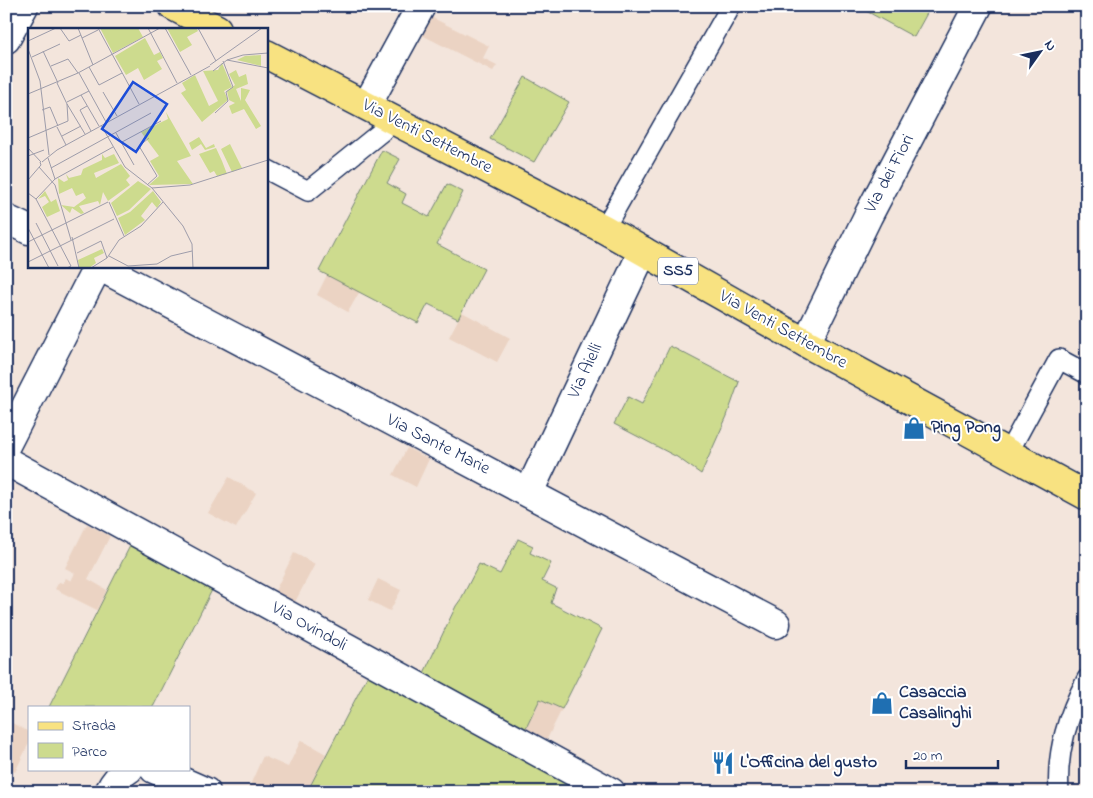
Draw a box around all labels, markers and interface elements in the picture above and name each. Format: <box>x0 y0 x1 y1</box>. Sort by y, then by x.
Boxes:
inset map <box>28 28 268 268</box>
north arrow <box>1016 28 1066 78</box>
text: N <box>1038 36 1061 55</box>
street label: Via Venti Settembre <box>357 93 497 181</box>
street label: Via dei Fiori <box>858 130 922 219</box>
road number: SS5 <box>658 258 698 284</box>
street label: Via Venti Settembre <box>713 284 853 376</box>
street label: Via Aielli <box>561 339 610 404</box>
street label: Via Sante Marie <box>381 407 495 483</box>
shop icon: Ping Pong <box>901 415 927 441</box>
place label: Ping Pong <box>931 415 1001 442</box>
street label: Via Ovindoli <box>266 595 352 658</box>
place label: Casaccia Casalinghi <box>899 680 972 728</box>
shop icon: Casaccia Casalinghi <box>869 690 895 716</box>
legend <box>28 706 190 770</box>
text: Strada <box>72 715 116 737</box>
scale bar <box>906 738 998 770</box>
text: Parco <box>72 741 107 763</box>
text: 20 m <box>913 745 943 767</box>
restaurant icon: L'Officina del gusto <box>710 750 736 776</box>
place label: L'Officina del gusto <box>740 750 877 777</box>

